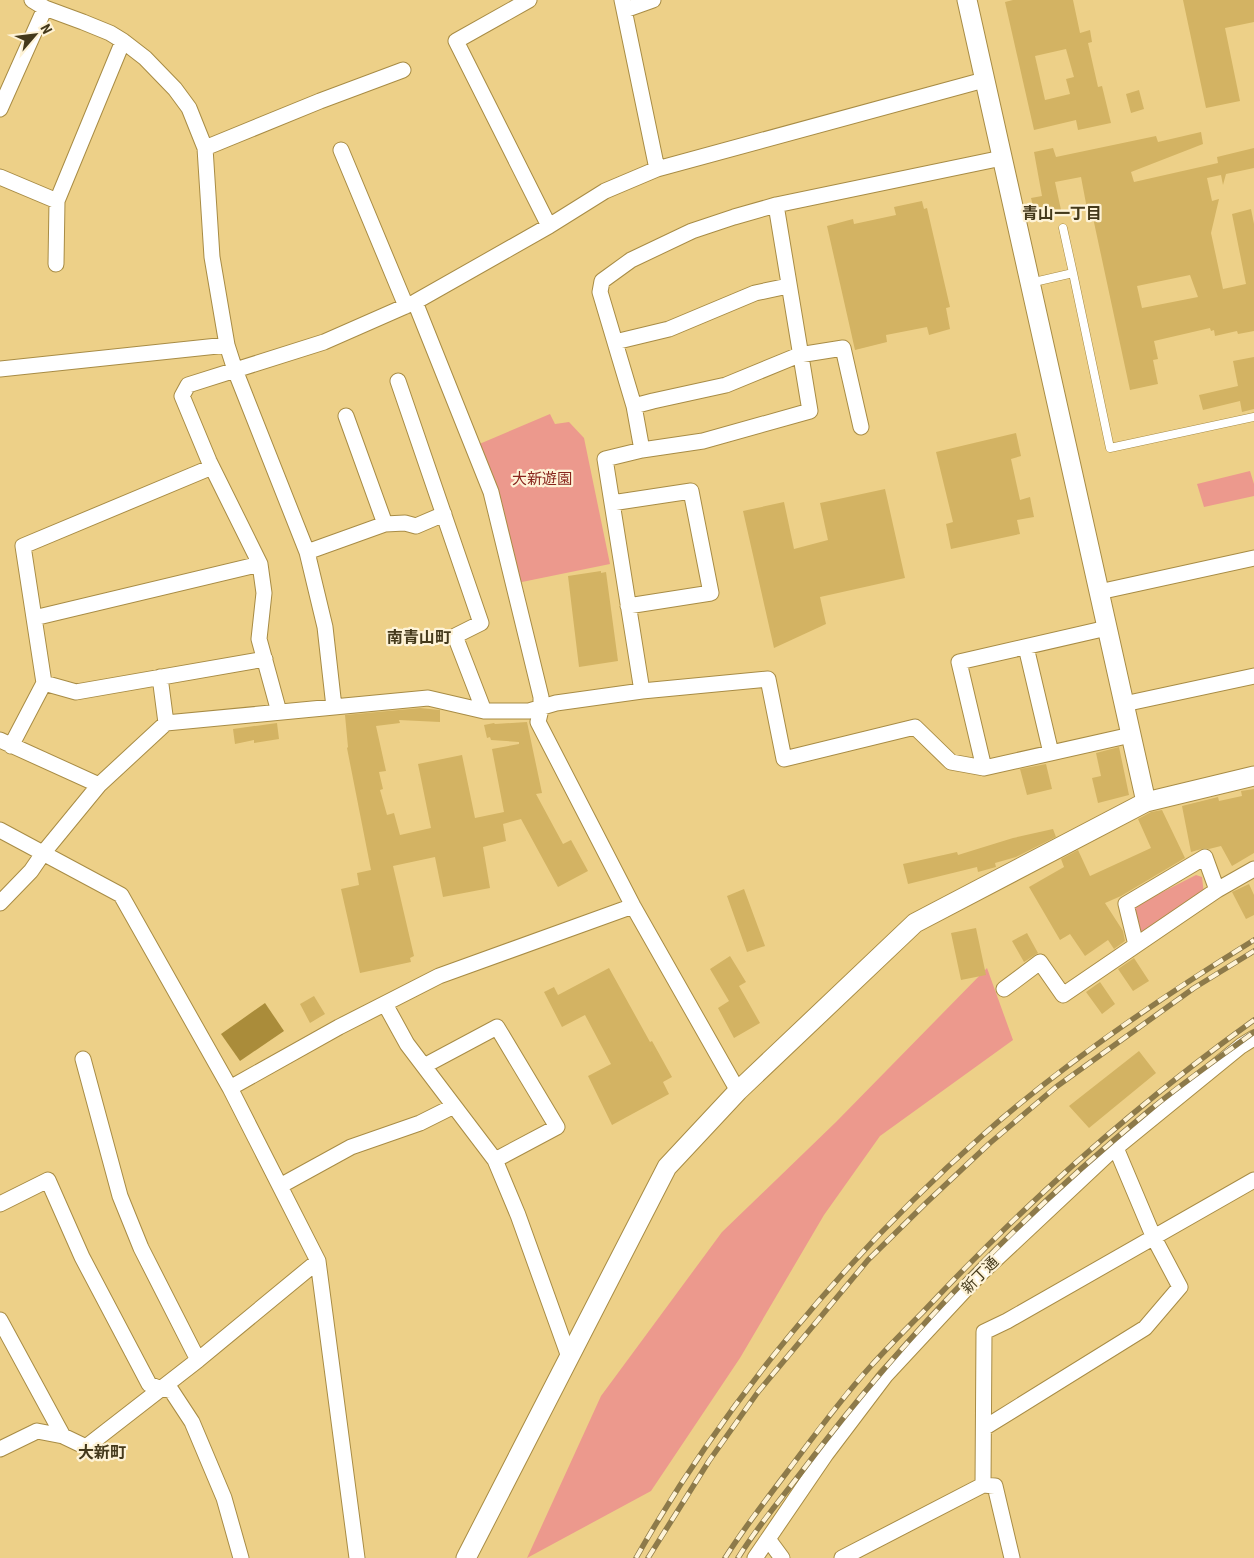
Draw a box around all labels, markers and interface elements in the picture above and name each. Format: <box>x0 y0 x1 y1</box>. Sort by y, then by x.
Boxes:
north arrow <box>10 10 60 60</box>
text: N <box>37 21 56 36</box>
district label: 青山一丁目 <box>1022 204 1102 223</box>
park label: 大新遊園 <box>512 470 572 488</box>
district label: 南青山町 <box>387 628 451 647</box>
street label: 新丁通 <box>958 1253 1002 1297</box>
district label: 大新町 <box>78 1443 126 1462</box>

